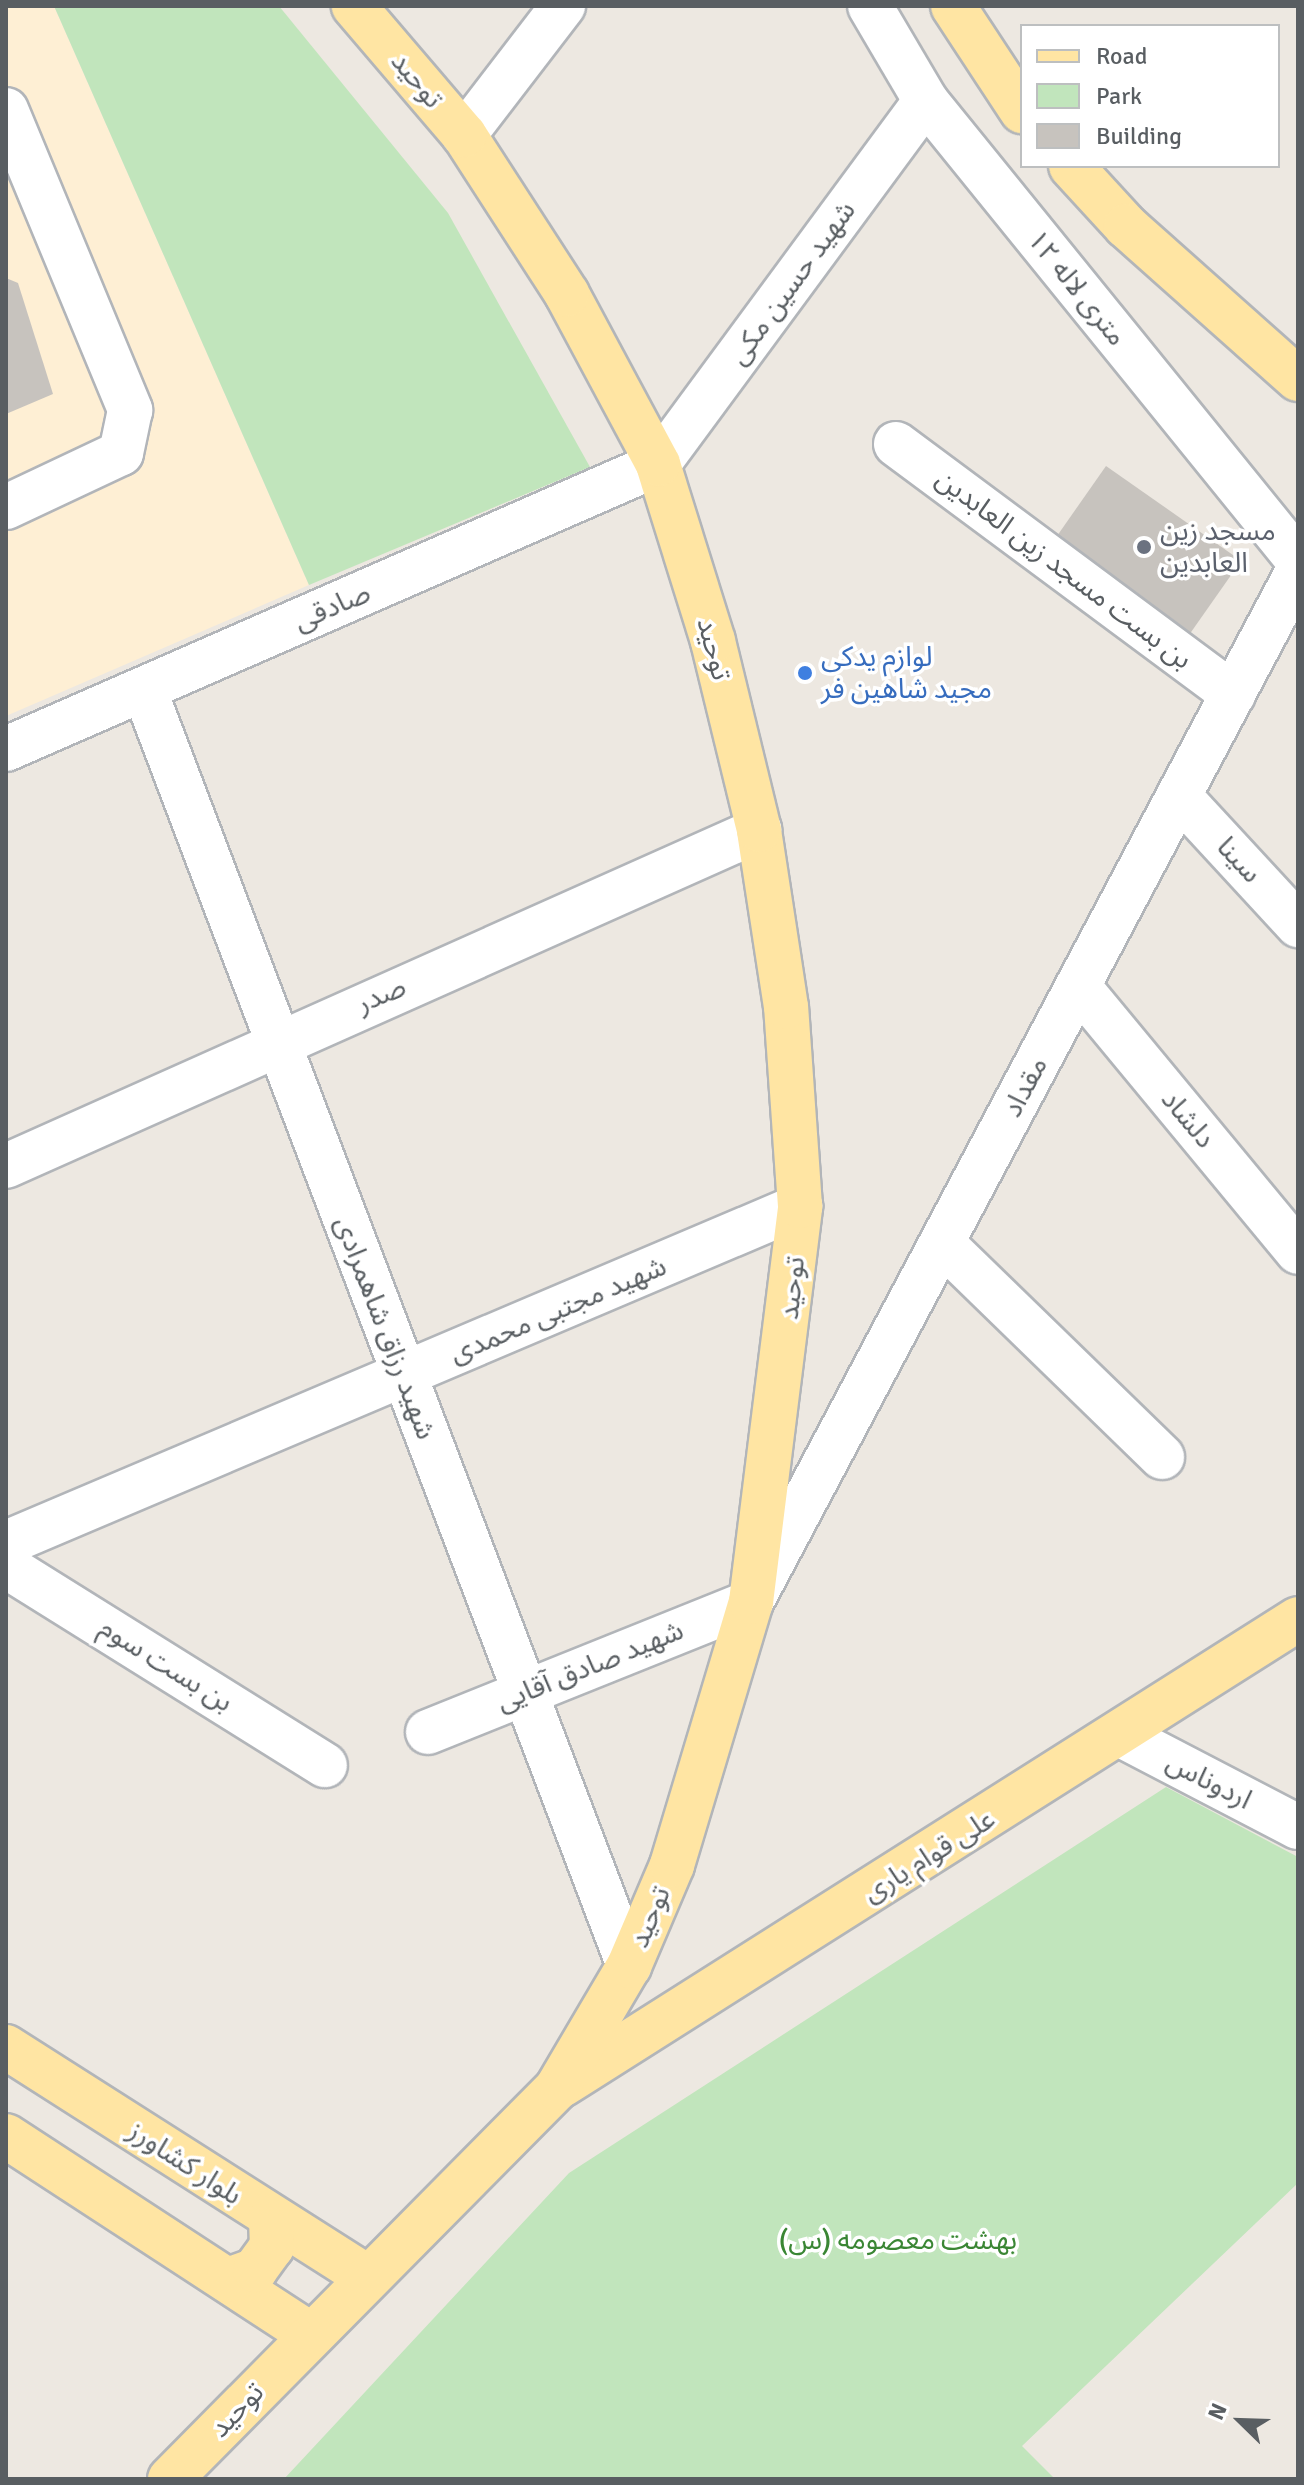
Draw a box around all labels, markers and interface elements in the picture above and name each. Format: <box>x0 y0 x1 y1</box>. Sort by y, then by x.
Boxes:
legend <box>1020 24 1280 168</box>
text: Road <box>1096 41 1147 71</box>
street label: توحید <box>384 45 450 115</box>
text: Park <box>1096 81 1142 111</box>
text: Building <box>1096 121 1182 151</box>
street label: شهید حسین مکی <box>721 194 863 372</box>
street label: ۱۲ متری لاله <box>1020 223 1134 353</box>
street label: بن بست مسجد زین العابدین <box>929 462 1199 676</box>
place label: مسجد زین العابدین <box>1160 514 1276 580</box>
marker: مسجد زین العابدین <box>1135 538 1153 556</box>
street label: صادقی <box>289 575 375 639</box>
street label: توحید <box>690 614 738 684</box>
place label: لوازم یدکی مجید شاهین فر <box>821 640 992 706</box>
marker: لوازم یدکی مجید شاهین فر <box>796 664 814 682</box>
street label: سینا <box>1210 830 1268 890</box>
street label: صدر <box>351 969 411 1021</box>
street label: مقداد <box>995 1051 1055 1123</box>
street label: دلشاد <box>1154 1083 1222 1155</box>
street label: شهید رزاق شاهمرادی <box>327 1212 443 1444</box>
street label: شهید مجتبی محمدی <box>445 1249 671 1371</box>
street label: توحید <box>772 1255 812 1321</box>
street label: بن بست سوم <box>93 1611 239 1719</box>
street label: شهید صادق آقایی <box>492 1613 688 1719</box>
street label: اردوناس <box>1161 1745 1257 1817</box>
street label: علی قوام یاری <box>857 1802 1001 1910</box>
street label: توحید <box>622 1881 678 1953</box>
street label: بلوار کشاورز <box>122 2114 248 2212</box>
park label: (بهشت معصومه (س <box>779 2223 1017 2257</box>
street label: توحید <box>203 2376 271 2444</box>
north arrow <box>1200 2381 1280 2461</box>
text: N <box>1202 2399 1233 2424</box>

